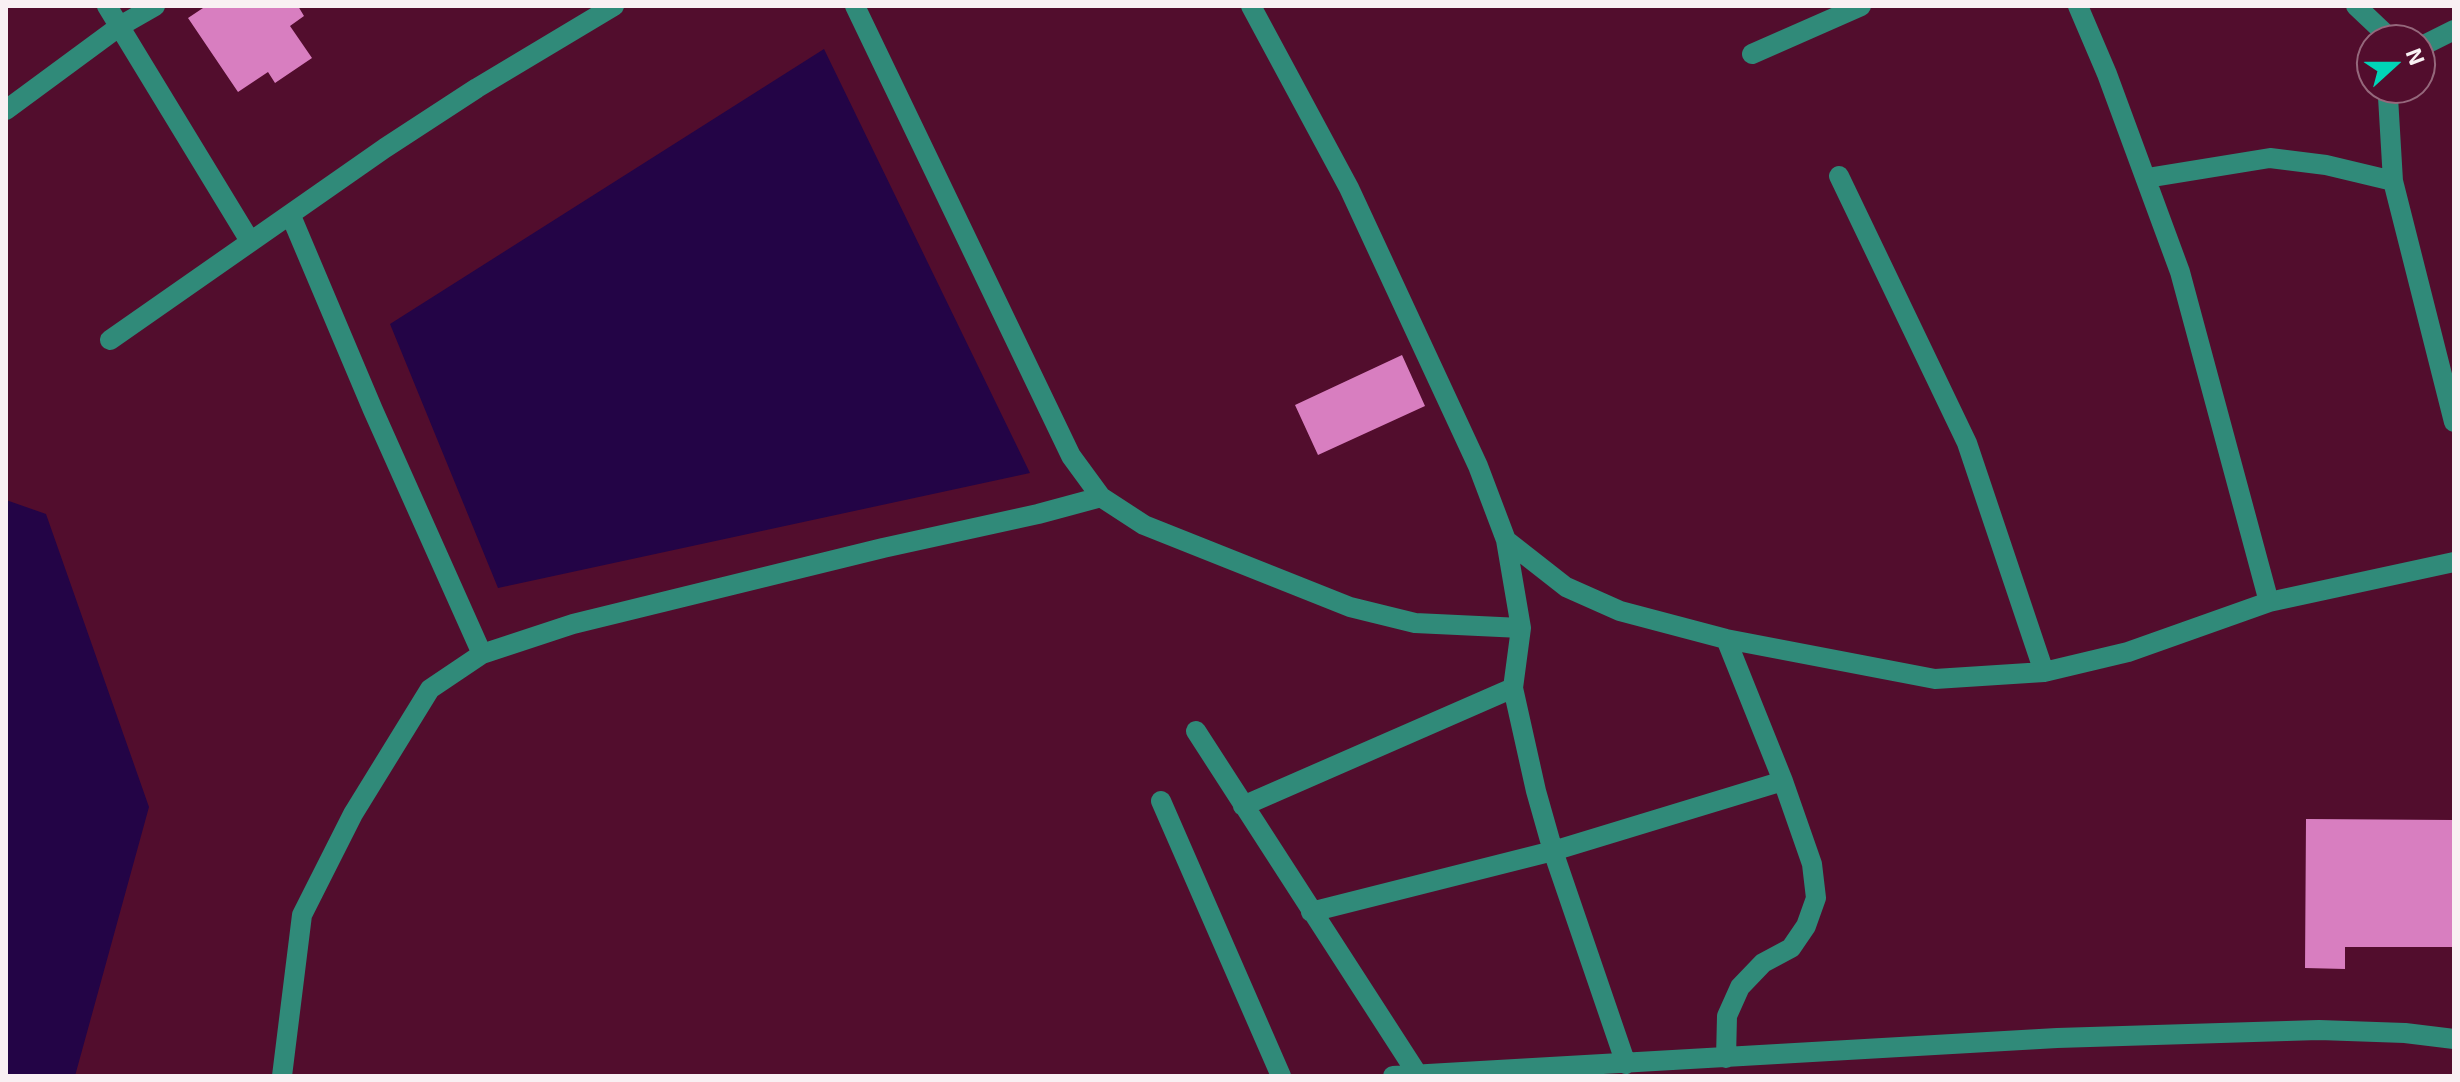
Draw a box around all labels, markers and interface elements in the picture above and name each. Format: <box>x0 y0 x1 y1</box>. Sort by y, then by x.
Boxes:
north arrow <box>2356 24 2436 104</box>
text: N <box>2402 44 2432 68</box>

